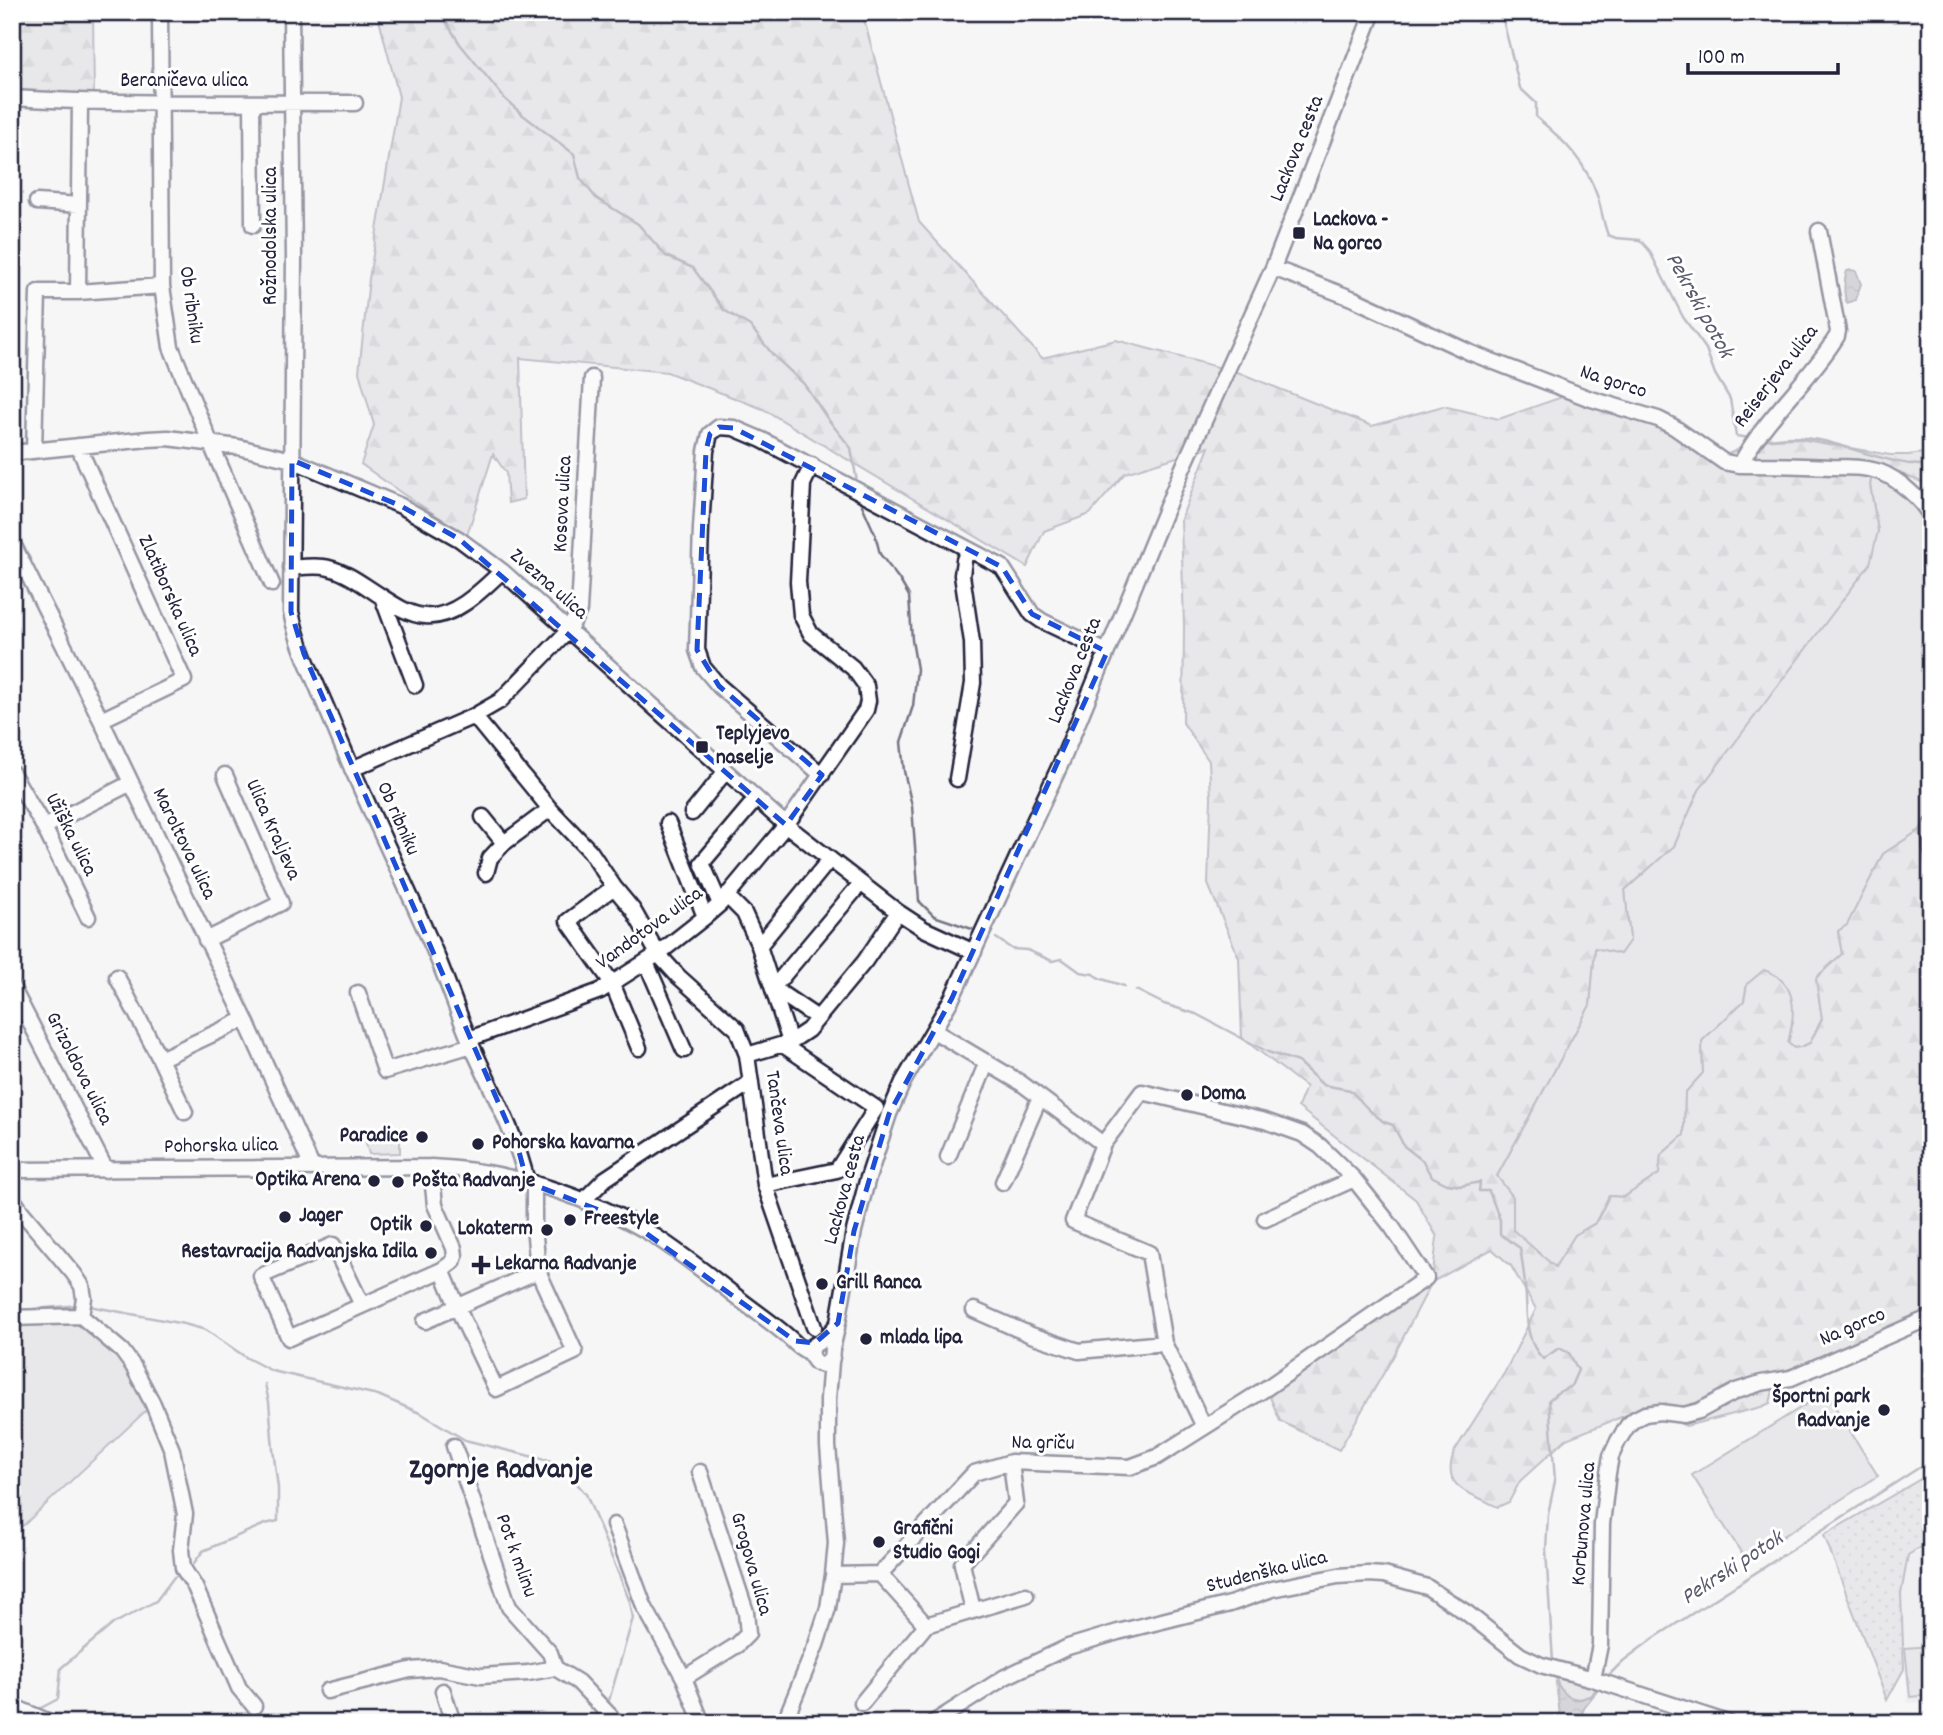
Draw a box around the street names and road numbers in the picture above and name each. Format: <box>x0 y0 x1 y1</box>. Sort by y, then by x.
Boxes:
street label: Beraničeva ulica <box>120 67 249 97</box>
street label: Lackova cesta <box>1263 90 1333 207</box>
street label: Rožnodolska ulica <box>257 166 287 305</box>
street label: Ob ribniku <box>170 264 210 346</box>
street label: Reiserjeva ulica <box>1727 318 1828 435</box>
street label: Na gorco <box>1575 358 1651 408</box>
street label: Kosova ulica <box>546 454 582 553</box>
street label: Zlatiborska ulica <box>129 530 210 663</box>
street label: Zvezna ulica <box>502 542 595 628</box>
street label: Lackova cesta <box>1041 612 1111 729</box>
street label: Ulica Kraljeva <box>236 775 308 886</box>
street label: Ob ribniku <box>367 777 427 861</box>
street label: Maroltova ulica <box>143 783 224 906</box>
street label: Užiška ulica <box>36 788 104 883</box>
street label: Vandotova ulica <box>590 879 711 978</box>
street label: Grizoldova ulica <box>37 1007 120 1132</box>
street label: Tančeva ulica <box>756 1069 800 1178</box>
street label: Pohorska ulica <box>164 1131 279 1163</box>
street label: Lackova cesta <box>817 1131 875 1248</box>
street label: Na gorco <box>1815 1301 1891 1355</box>
street label: Na griču <box>1011 1428 1075 1460</box>
street label: Korbunova ulica <box>1565 1460 1605 1587</box>
street label: Grogova ulica <box>721 1509 779 1620</box>
street label: Pot k mlinu <box>486 1510 544 1602</box>
street label: Studenška ulica <box>1204 1543 1332 1602</box>

